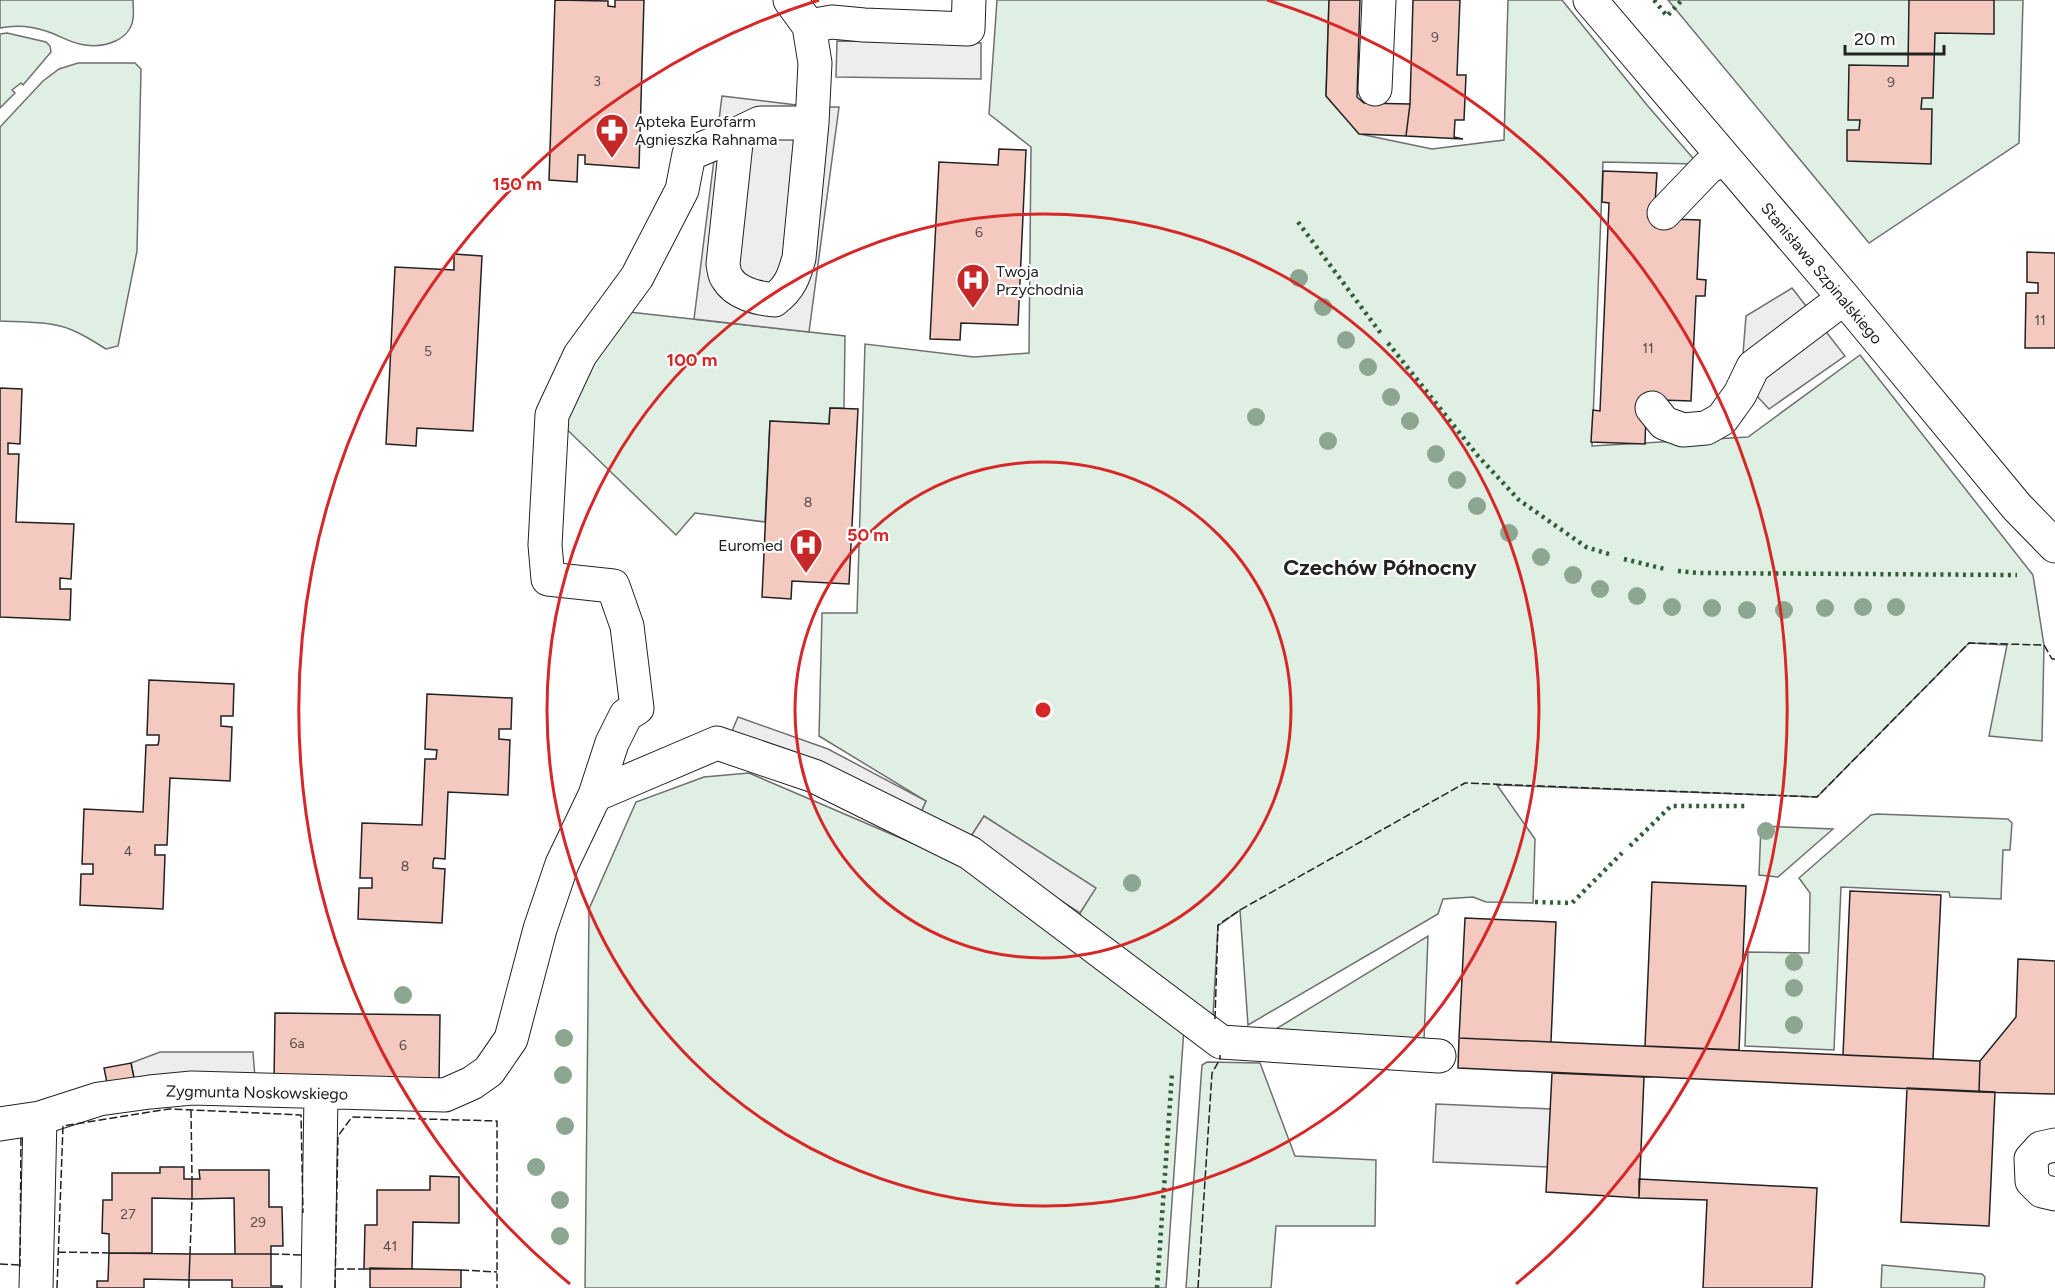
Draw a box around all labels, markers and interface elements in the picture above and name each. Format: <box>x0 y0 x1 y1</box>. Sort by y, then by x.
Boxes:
scale bar <box>1845 18 1944 56</box>
text: 20 m <box>1854 28 1895 50</box>
house number: 9 <box>1431 29 1439 46</box>
house number: 3 <box>593 73 601 90</box>
house number: 9 <box>1887 74 1895 91</box>
pharmacy icon: Apteka Eurofarm Agnieszka Rahnama <box>594 112 630 159</box>
place label: Apteka Eurofarm Agnieszka Rahnama <box>635 112 777 149</box>
text: 150 m <box>492 173 542 195</box>
street label: Stanisława Szpinalskiego <box>1757 199 1886 348</box>
house number: 6 <box>975 224 983 241</box>
hospital icon: Twoja Przychodnia <box>955 262 991 309</box>
place label: Twoja Przychodnia <box>996 262 1084 299</box>
house number: 11 <box>2034 312 2046 329</box>
house number: 11 <box>1642 340 1654 357</box>
house number: 5 <box>424 343 432 360</box>
text: 100 m <box>667 349 717 371</box>
house number: 8 <box>804 494 812 511</box>
text: 50 m <box>847 524 889 546</box>
hospital icon: Euromed <box>788 527 824 574</box>
place label: Euromed <box>718 536 783 555</box>
district label: Czechów Północny <box>1283 554 1477 581</box>
centre of rings <box>1033 700 1053 720</box>
house number: 4 <box>124 843 133 860</box>
house number: 8 <box>401 858 409 875</box>
house number: 6a <box>289 1035 305 1052</box>
house number: 6 <box>399 1037 407 1054</box>
street label: Zygmunta Noskowskiego <box>166 1081 348 1104</box>
house number: 27 <box>120 1206 136 1223</box>
house number: 29 <box>250 1214 266 1231</box>
house number: 41 <box>383 1238 397 1255</box>

